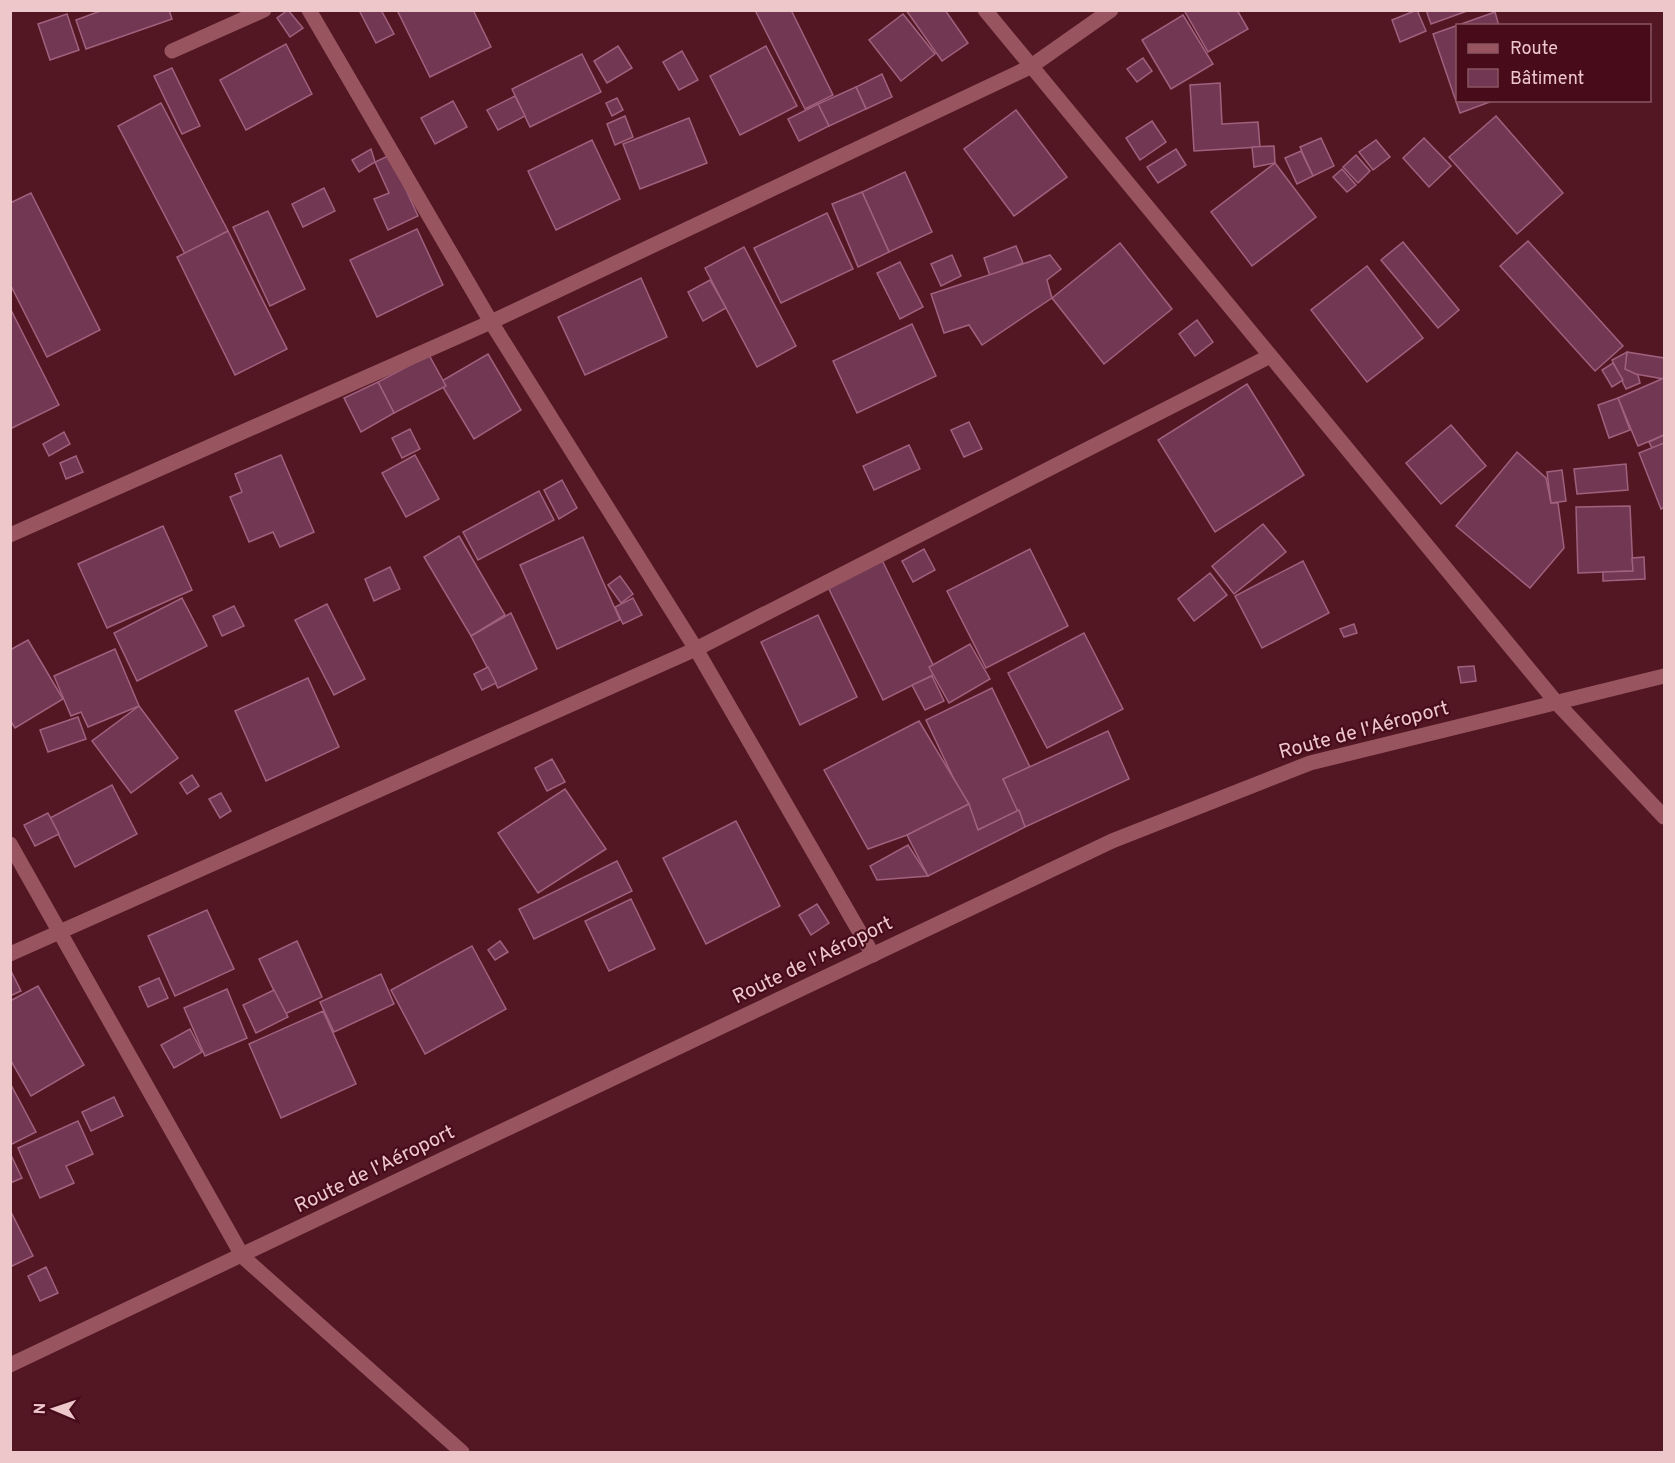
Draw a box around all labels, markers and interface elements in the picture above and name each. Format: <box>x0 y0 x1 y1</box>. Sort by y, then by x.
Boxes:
legend <box>1456 24 1651 102</box>
text: Route <box>1510 38 1558 61</box>
text: Bâtiment <box>1510 68 1584 91</box>
street label: Route de l'Aéroport <box>1276 696 1452 766</box>
street label: Route de l'Aéroport <box>729 911 897 1011</box>
street label: Route de l'Aéroport <box>291 1120 459 1220</box>
north arrow <box>24 1379 84 1439</box>
text: N <box>31 1402 51 1415</box>

